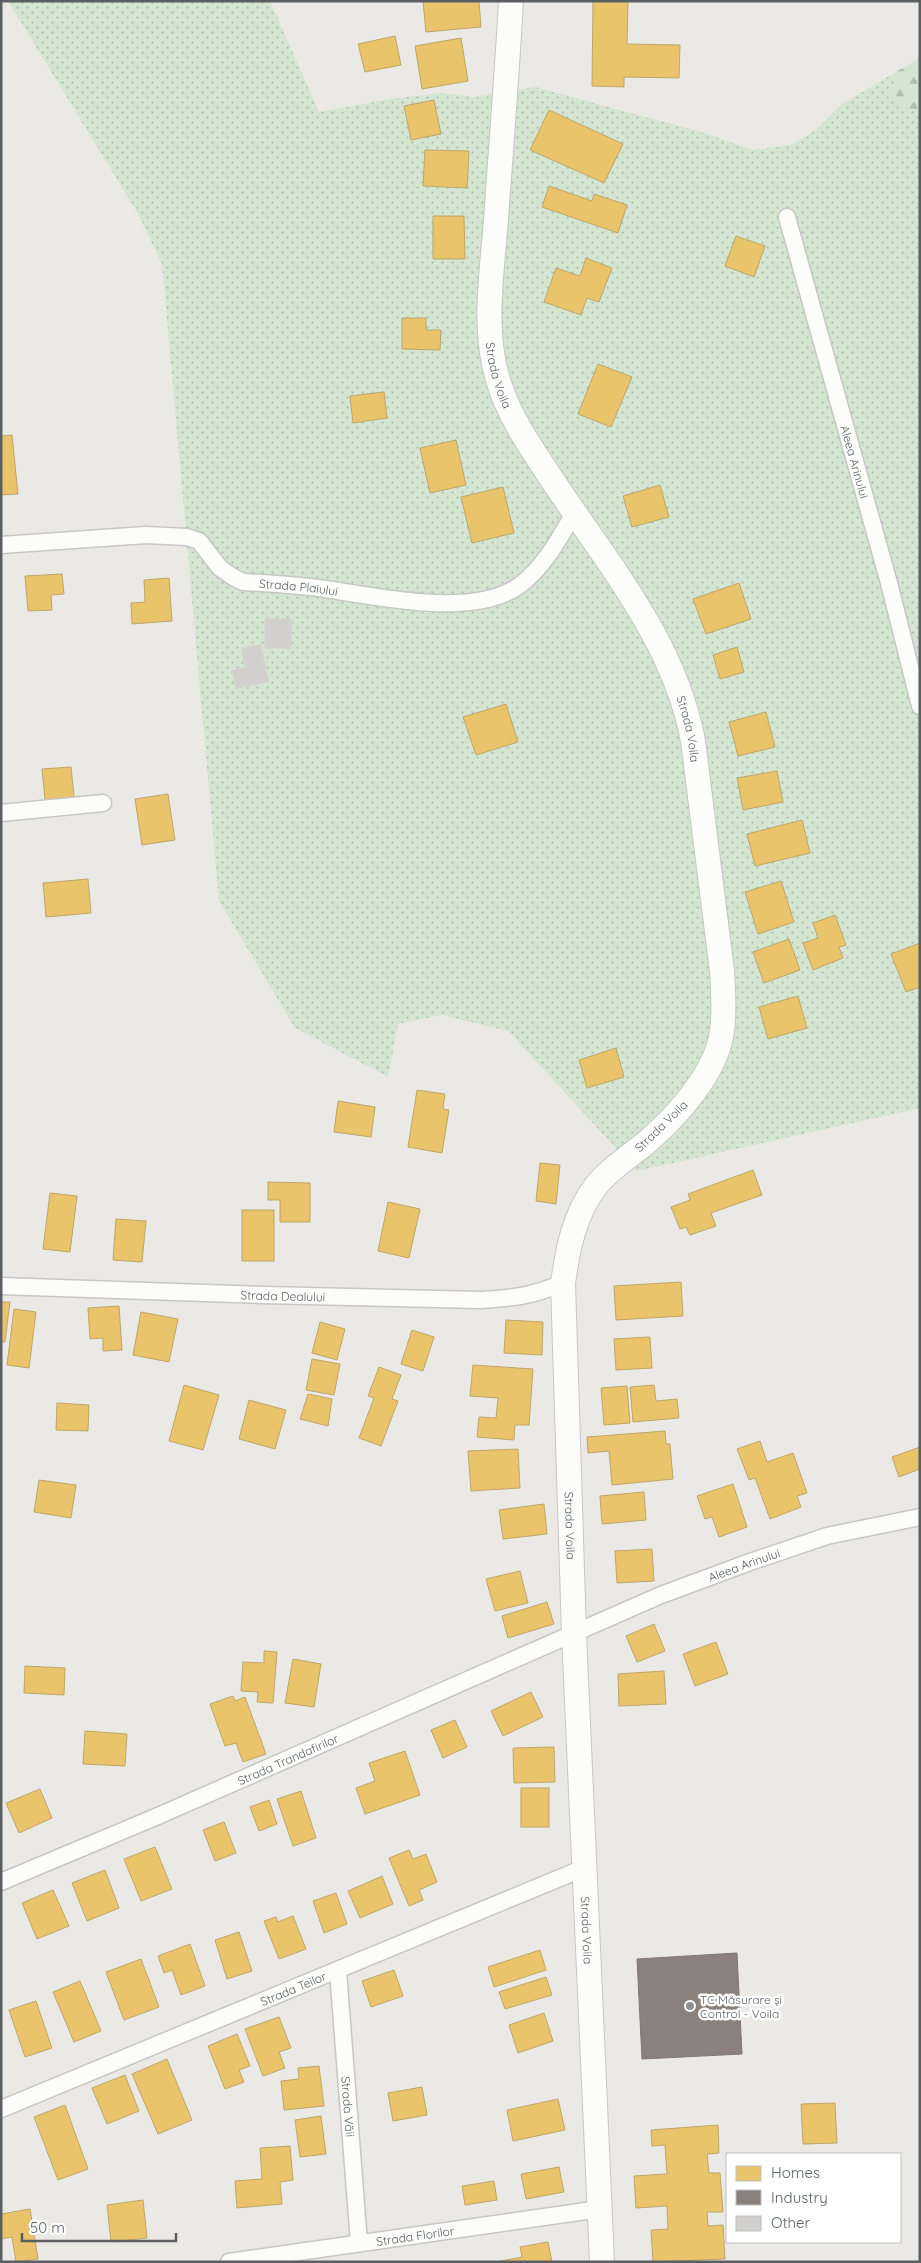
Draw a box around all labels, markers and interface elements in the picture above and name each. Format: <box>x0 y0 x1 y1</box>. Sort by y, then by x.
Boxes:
street label: Strada Voila <box>483 341 515 411</box>
street label: Aleea Arinului <box>838 423 873 500</box>
street label: Strada Plaiului <box>259 575 339 598</box>
street label: Strada Voila <box>674 694 703 763</box>
street label: Strada Voila <box>631 1097 691 1155</box>
street label: Strada Dealului <box>240 1287 325 1304</box>
street label: Strada Voila <box>562 1491 579 1560</box>
street label: Aleea Arinului <box>706 1545 782 1584</box>
street label: Strada Trandafirilor <box>235 1730 341 1788</box>
street label: Strada Voila <box>578 1896 596 1965</box>
street label: Strada Teilor <box>258 1968 329 2009</box>
place label: TC Măsurare și Control - Voila <box>700 1992 782 2021</box>
marker: TC Măsurare și Control - Voila <box>684 2000 696 2012</box>
street label: Strada Văii <box>339 2076 358 2137</box>
legend <box>726 2153 901 2243</box>
text: Homes <box>771 2163 820 2182</box>
text: Industry <box>771 2188 828 2207</box>
scale bar <box>22 2210 176 2242</box>
text: Other <box>771 2213 811 2232</box>
text: 50 m <box>30 2218 65 2237</box>
street label: Strada Florilor <box>375 2222 456 2248</box>

